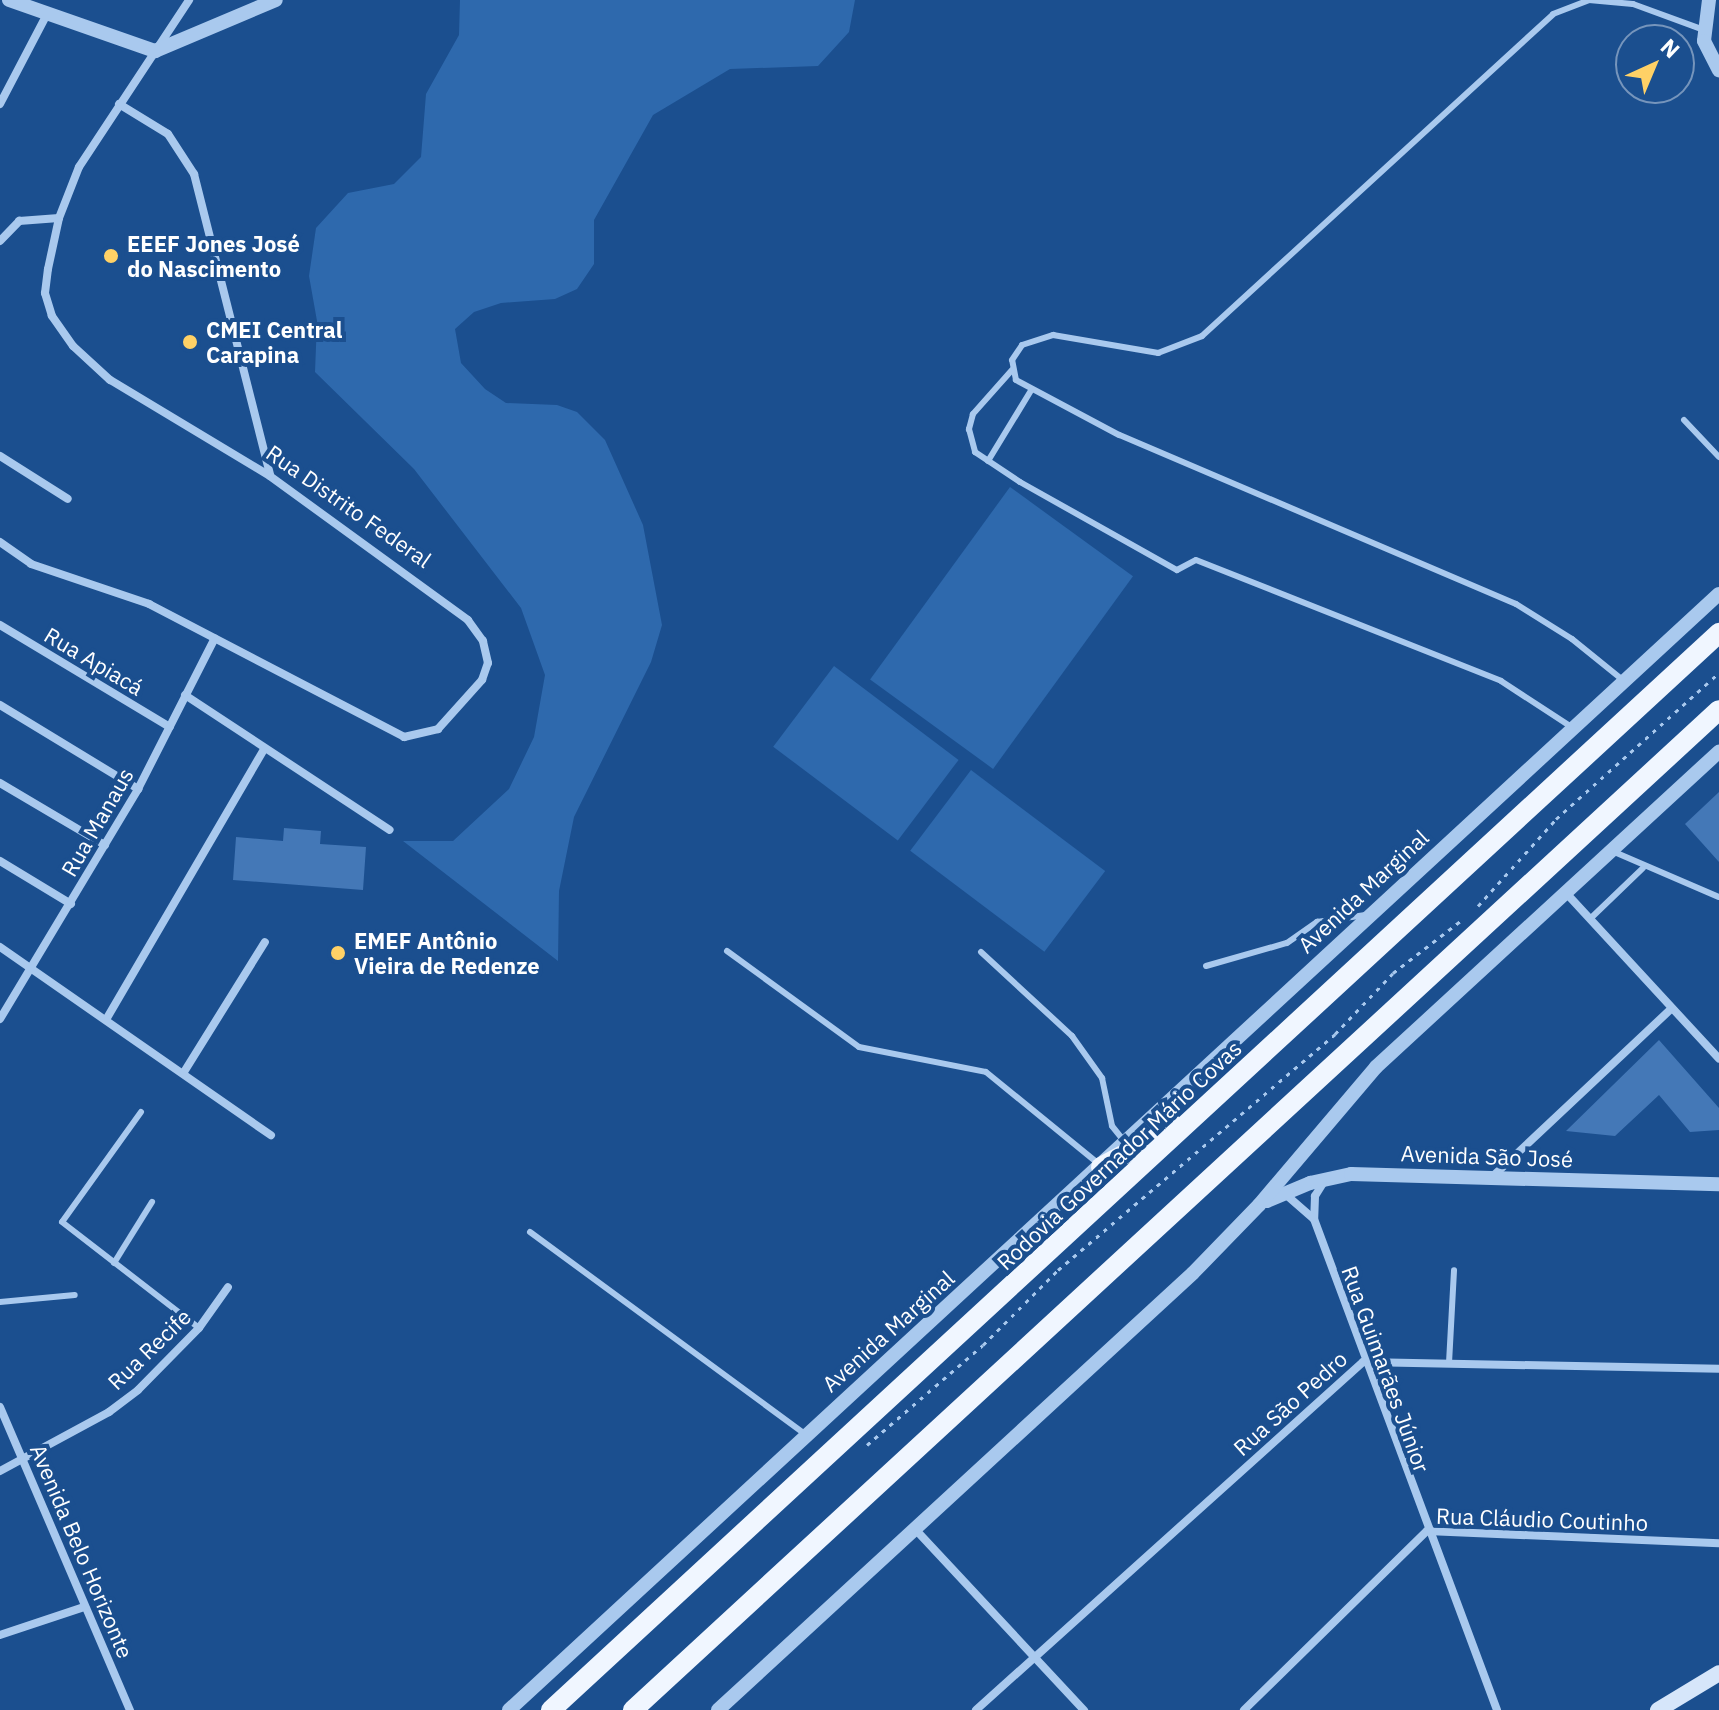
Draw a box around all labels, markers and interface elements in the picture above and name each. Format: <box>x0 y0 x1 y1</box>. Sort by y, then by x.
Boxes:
north arrow <box>1615 24 1695 104</box>
text: N <box>1655 32 1686 64</box>
place label: EEEF Jones José do Nascimento <box>127 230 300 282</box>
marker: EEEF Jones José do Nascimento <box>102 247 120 265</box>
place label: CMEI Central Carapina <box>206 316 342 368</box>
marker: CMEI Central Carapina <box>181 333 199 351</box>
street label: Rua Distrito Federal <box>261 439 437 573</box>
street label: Rua Apiacá <box>40 621 148 701</box>
street label: Rua Manaus <box>55 763 139 881</box>
street label: Avenida Marginal <box>1292 824 1434 958</box>
place label: EMEF Antônio Vieira de Redenze <box>354 927 540 978</box>
marker: EMEF Antônio Vieira de Redenze <box>329 944 347 962</box>
street label: Rodovia Governador Mário Covas <box>991 1035 1247 1275</box>
street label: Avenida São José <box>1400 1140 1574 1172</box>
street label: Rua Guimarães Júnior <box>1336 1262 1436 1476</box>
street label: Avenida Marginal <box>817 1265 959 1397</box>
street label: Rua Recife <box>102 1303 196 1395</box>
street label: Rua São Pedro <box>1228 1345 1352 1461</box>
street label: Avenida Belo Horizonte <box>25 1440 139 1662</box>
street label: Rua Cláudio Coutinho <box>1436 1502 1648 1536</box>

